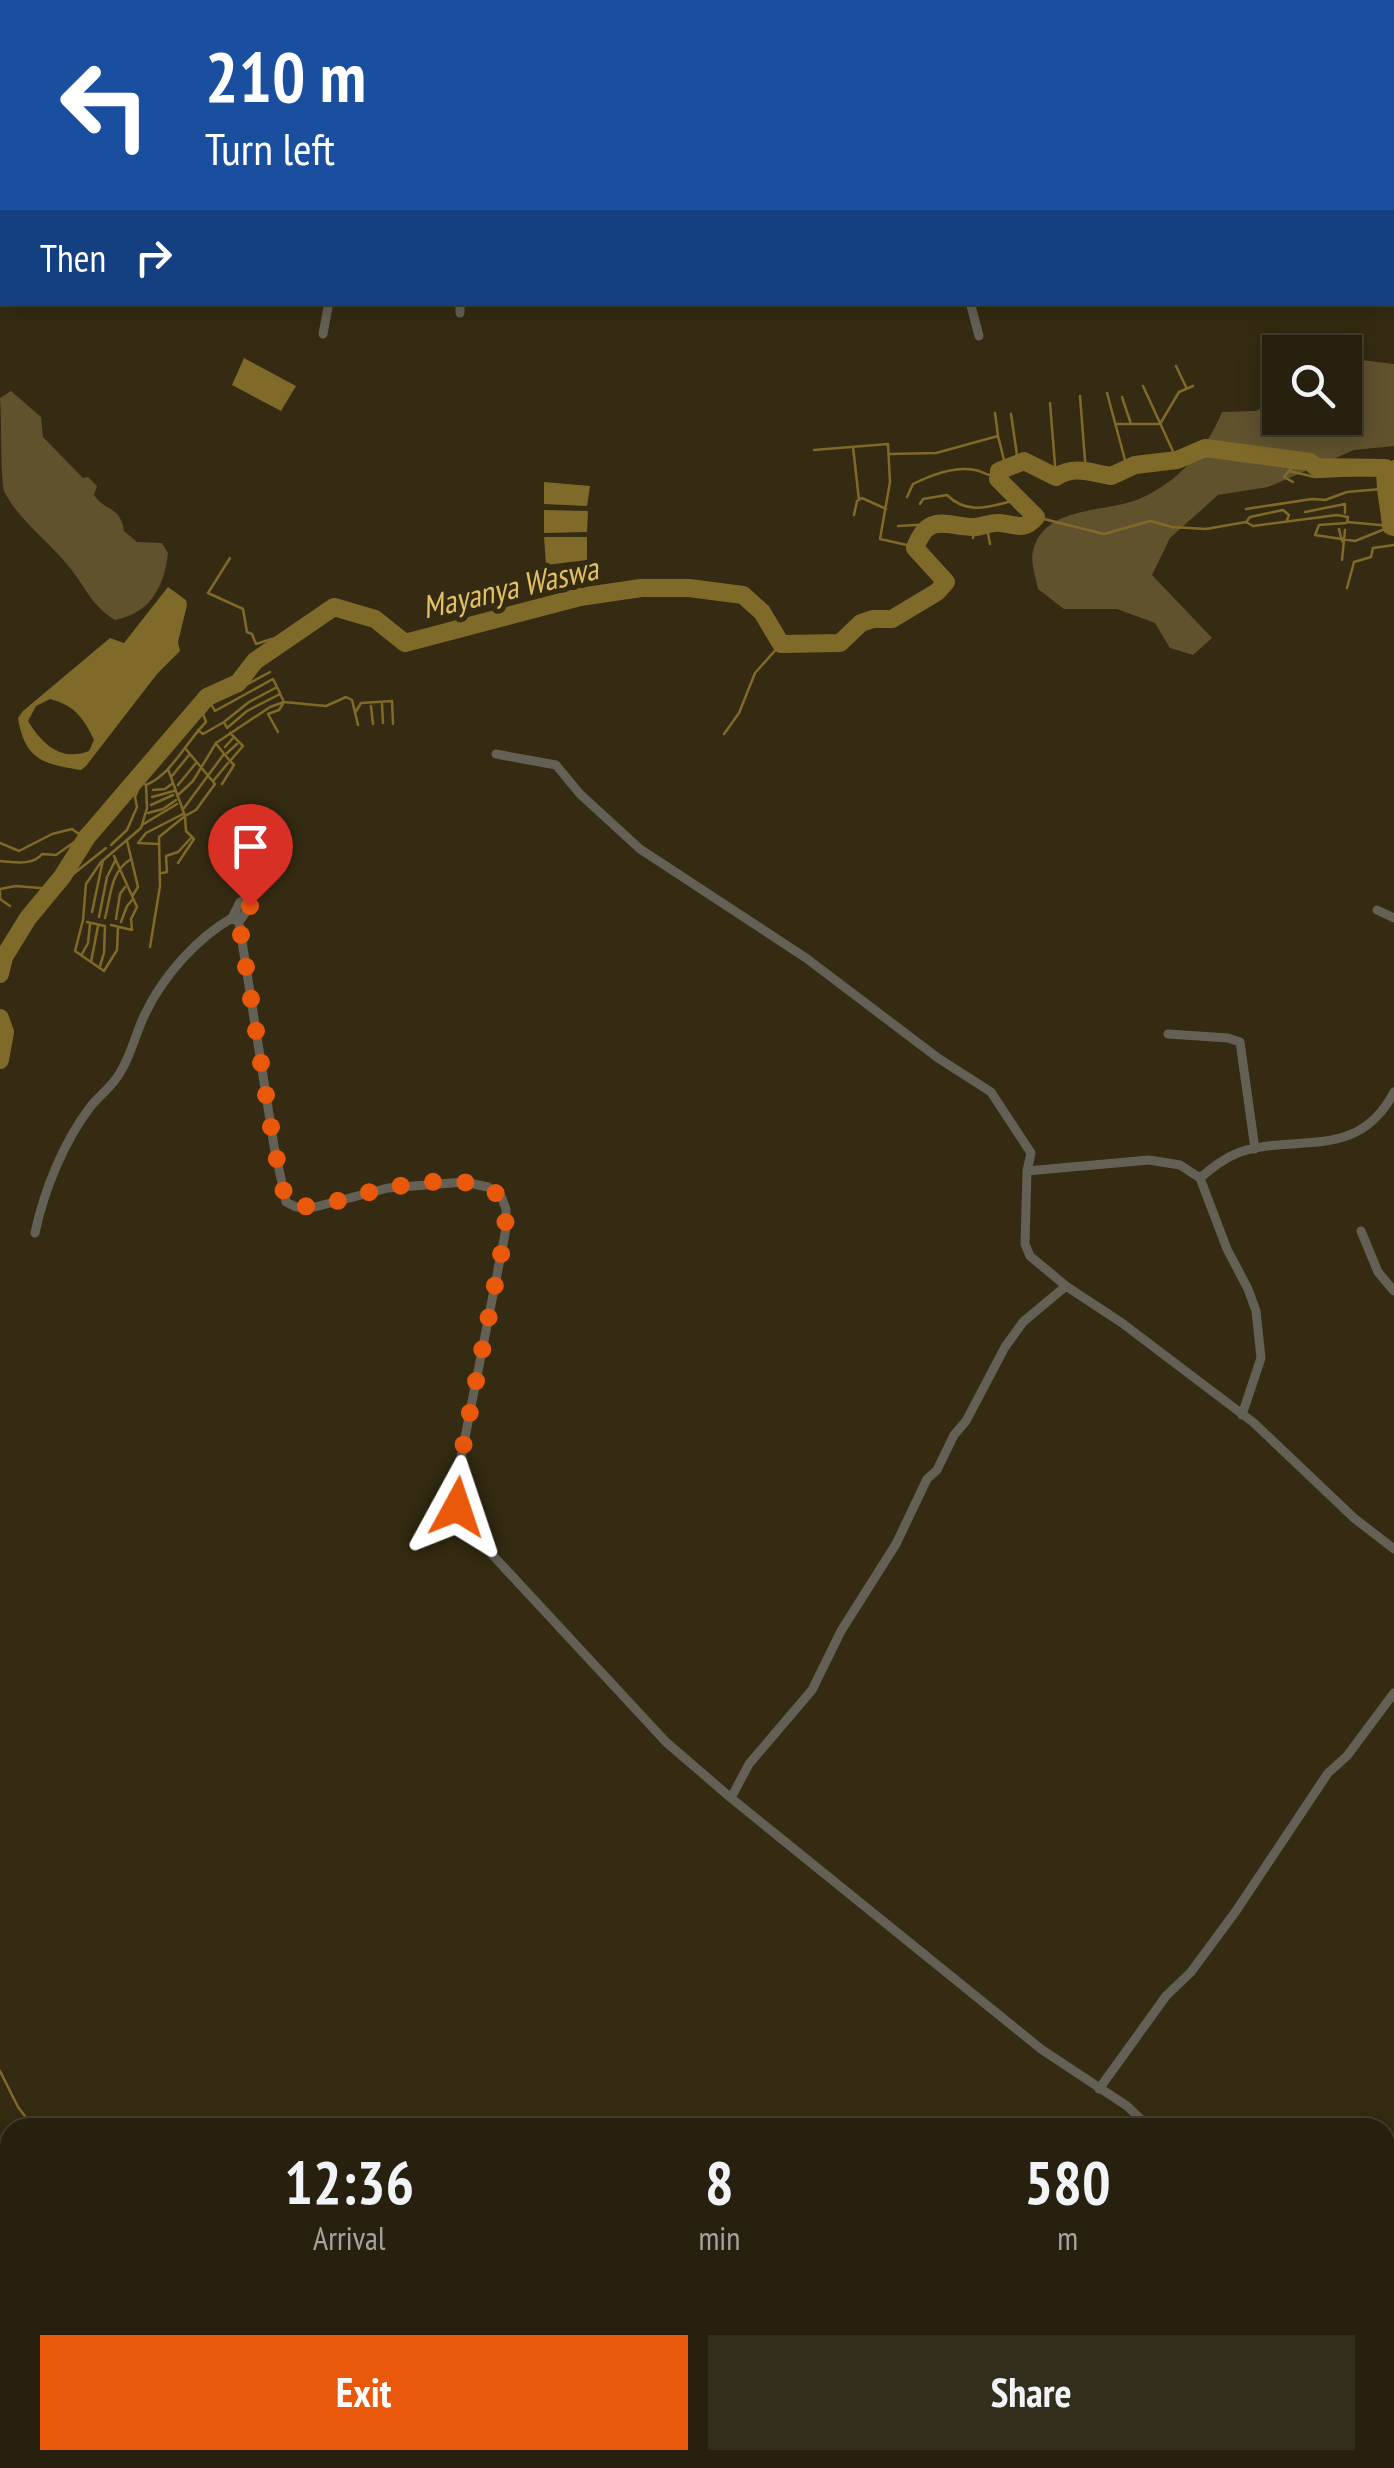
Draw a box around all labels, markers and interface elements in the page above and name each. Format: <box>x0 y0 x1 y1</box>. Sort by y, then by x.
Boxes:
text: 210 m <box>205 31 366 121</box>
icon: left <box>40 40 170 170</box>
text: Turn left <box>205 119 335 177</box>
icon: right <box>126 230 181 285</box>
text: Then <box>40 233 106 282</box>
map controls <box>1262 335 1362 435</box>
button: search <box>1262 335 1362 435</box>
water label: Mayanya Waswa <box>418 546 604 628</box>
pin <box>208 804 293 907</box>
icon: arrive <box>223 819 278 874</box>
position arrow <box>405 1455 509 1559</box>
text: 12:36 <box>284 2143 414 2221</box>
text: 8 <box>705 2143 734 2221</box>
text: 580 <box>1025 2143 1111 2221</box>
text: Arrival <box>313 2217 385 2259</box>
text: min <box>698 2217 740 2259</box>
text: m <box>1057 2217 1078 2259</box>
button: Exit <box>40 2335 688 2450</box>
button: Share <box>708 2335 1355 2450</box>

